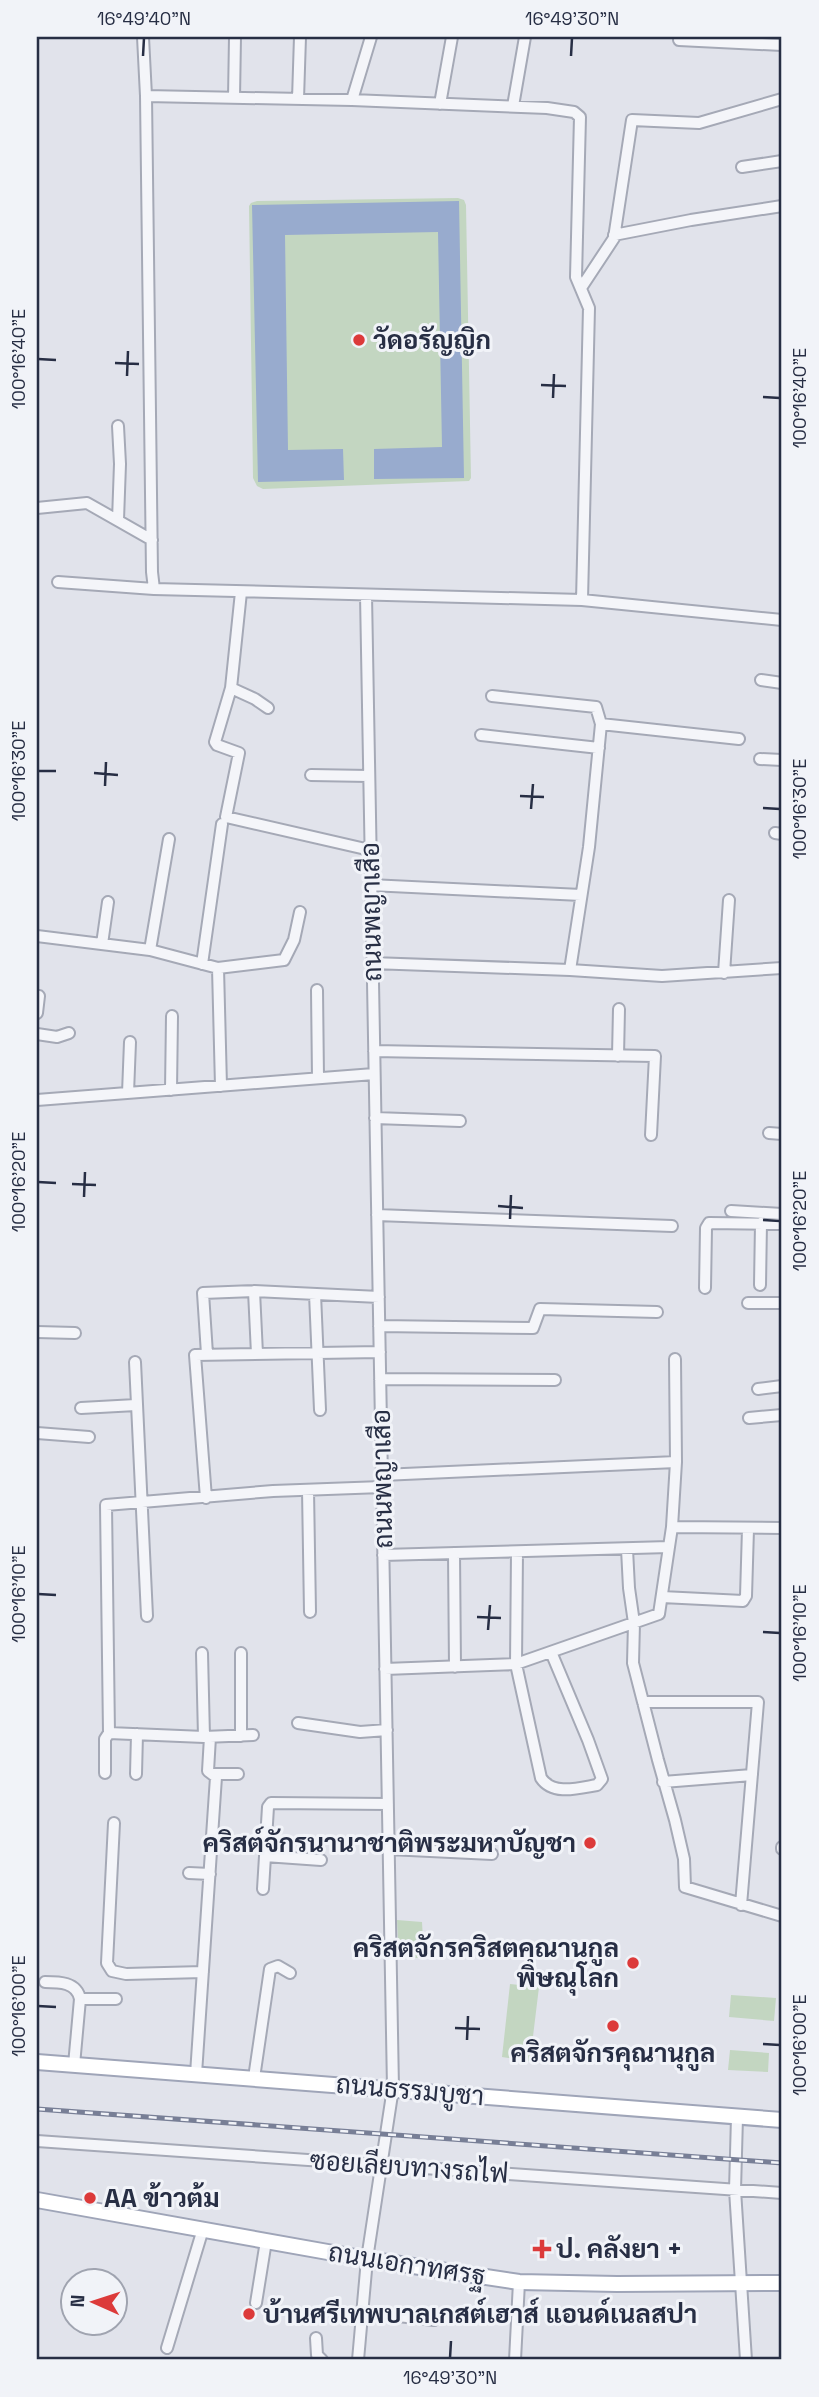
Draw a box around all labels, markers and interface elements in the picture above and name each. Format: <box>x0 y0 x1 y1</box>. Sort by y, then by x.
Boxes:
text: 16°49'40"N <box>97 7 191 30</box>
text: 16°49'30"N <box>525 7 619 30</box>
text: 100°16'40"E <box>7 309 30 409</box>
place label: วัดอรัญญิก <box>373 323 491 357</box>
marker: วัดอรัญญิก <box>351 332 367 348</box>
text: 100°16'40"E <box>788 348 811 448</box>
text: 100°16'30"E <box>7 721 30 821</box>
text: 100°16'30"E <box>788 759 811 859</box>
street label: ถนนพญาเสือ <box>353 842 389 982</box>
text: 100°16'20"E <box>7 1132 30 1232</box>
text: 100°16'20"E <box>788 1171 811 1271</box>
street label: ถนนพญาเสือ <box>364 1409 400 1549</box>
text: 100°16'10"E <box>7 1545 30 1643</box>
text: 100°16'10"E <box>788 1584 811 1682</box>
place label: คริสต์จักรนานาชาติพระมหาบัญชา <box>203 1826 576 1860</box>
marker: คริสต์จักรนานาชาติพระมหาบัญชา <box>582 1835 598 1851</box>
place label: คริสตจักรคริสตคุณานุกูล พิษณุโลก <box>353 1931 619 1996</box>
text: 100°16'00"E <box>7 1955 30 2057</box>
marker: คริสตจักรคริสตคุณานุกูล พิษณุโลก <box>625 1955 641 1971</box>
text: 100°16'00"E <box>788 1994 811 2096</box>
marker: คริสตจักรคุณานุกูล <box>605 2018 621 2034</box>
place label: คริสตจักรคุณานุกูล <box>511 2036 715 2071</box>
street label: ถนนธรรมบูชา <box>334 2067 485 2114</box>
street label: ซอยเลียบทางรถไฟ <box>309 2143 509 2191</box>
place label: AA ข้าวต้ม <box>104 2181 220 2215</box>
marker: AA ข้าวต้ม <box>82 2190 98 2206</box>
place label: ป. คลังยา + <box>556 2232 683 2266</box>
street label: ถนนเอกาทศรฐ <box>326 2235 488 2294</box>
marker: ป. คลังยา + <box>534 2241 550 2257</box>
north arrow <box>60 2268 130 2338</box>
text: N <box>65 2294 90 2308</box>
place label: บ้านศรีเทพบาลเกสต์เฮาส์ แอนด์เนลสปา <box>263 2297 697 2331</box>
marker: บ้านศรีเทพบาลเกสต์เฮาส์ แอนด์เนลสปา <box>241 2306 257 2322</box>
text: 16°49'30"N <box>403 2366 497 2389</box>

